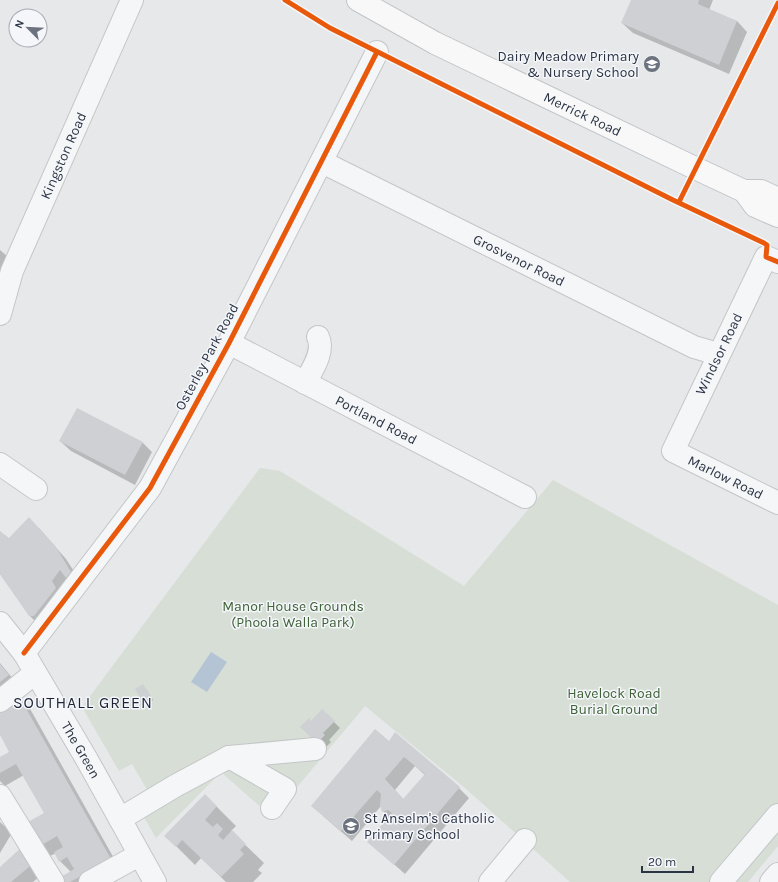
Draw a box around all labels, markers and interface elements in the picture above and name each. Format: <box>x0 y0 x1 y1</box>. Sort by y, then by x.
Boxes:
north arrow <box>8 8 48 48</box>
text: N <box>12 18 27 30</box>
place label: Dairy Meadow Primary & Nursery School <box>497 48 639 81</box>
school or university icon: Dairy Meadow Primary & Nursery School <box>642 54 662 74</box>
street label: Merrick Road <box>541 88 624 140</box>
street label: Kingston Road <box>36 109 90 202</box>
street label: Grosvenor Road <box>470 230 568 290</box>
street label: Osterley Park Road <box>172 301 242 413</box>
street label: Windsor Road <box>692 310 746 398</box>
street label: Portland Road <box>333 391 420 448</box>
street label: Marlow Road <box>685 451 766 503</box>
park label: Manor House Grounds (Phoola Walla Park) <box>222 598 364 631</box>
park label: Havelock Road Burial Ground <box>567 685 661 718</box>
district label: SOUTHALL GREEN <box>13 693 153 712</box>
street label: The Green <box>58 719 104 781</box>
place label: St Anselm's Catholic Primary School <box>364 810 495 843</box>
school or university icon: St Anselm's Catholic Primary School <box>341 816 361 836</box>
scale bar <box>642 848 693 874</box>
text: 20 m <box>648 855 676 869</box>

